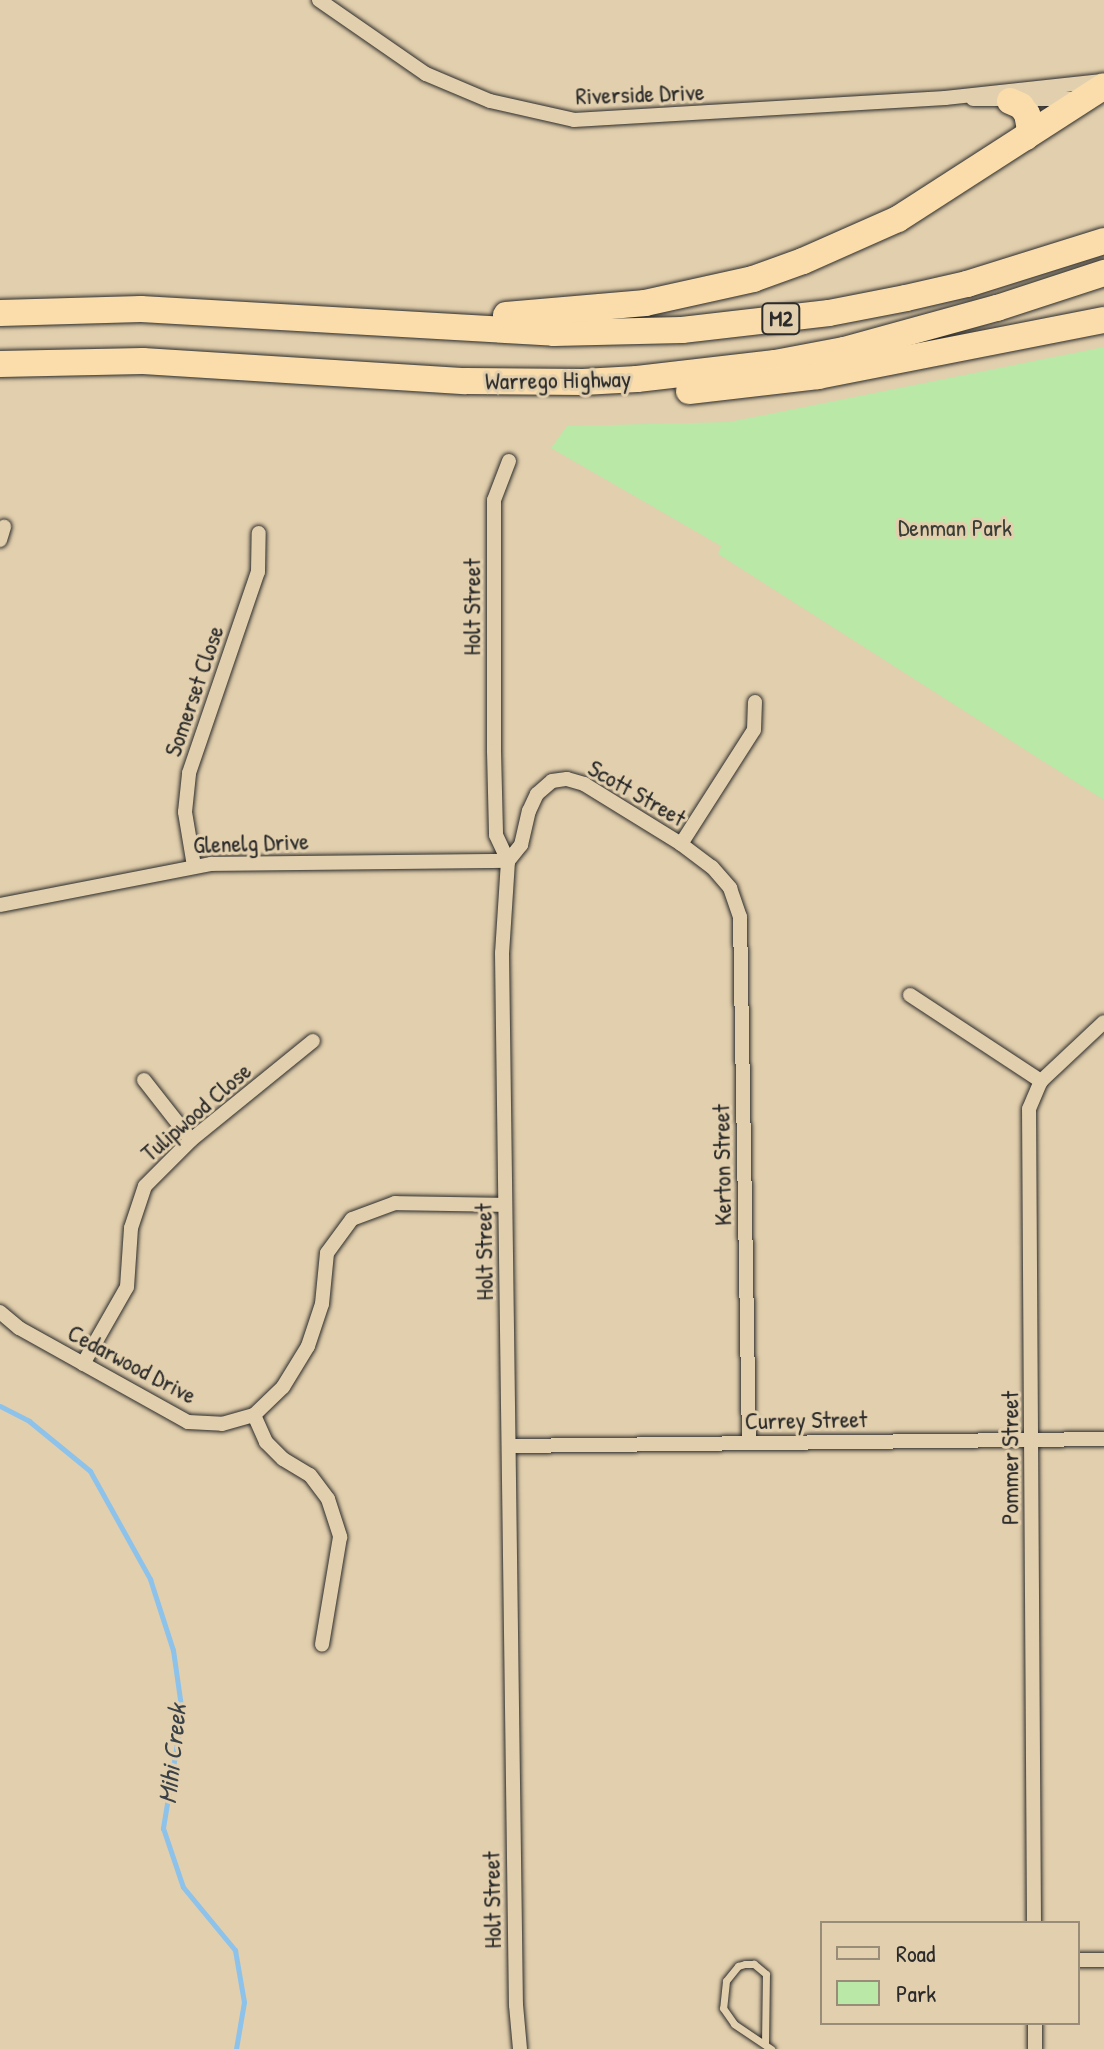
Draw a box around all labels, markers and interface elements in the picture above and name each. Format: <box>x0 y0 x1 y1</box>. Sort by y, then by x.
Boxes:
street label: Riverside Drive <box>575 77 705 111</box>
road number: M2 <box>761 301 801 337</box>
street label: Warrego Highway <box>485 364 631 396</box>
park label: Denman Park <box>898 514 1012 542</box>
street label: Holt Street <box>458 559 486 655</box>
street label: Somerset Close <box>158 622 230 760</box>
street label: Scott Street <box>583 754 691 832</box>
street label: Glenelg Drive <box>193 827 309 859</box>
street label: Tulipwood Close <box>135 1056 257 1168</box>
street label: Kerton Street <box>707 1104 737 1226</box>
street label: Holt Street <box>469 1203 499 1301</box>
street label: Cedarwood Drive <box>63 1318 201 1410</box>
street label: Pommer Street <box>996 1391 1024 1525</box>
street label: Currey Street <box>745 1405 867 1435</box>
water label: Mihi Creek <box>151 1703 193 1805</box>
street label: Holt Street <box>477 1851 507 1949</box>
legend <box>820 1921 1080 2025</box>
text: Road <box>896 1937 935 1969</box>
text: Park <box>896 1977 936 2009</box>

